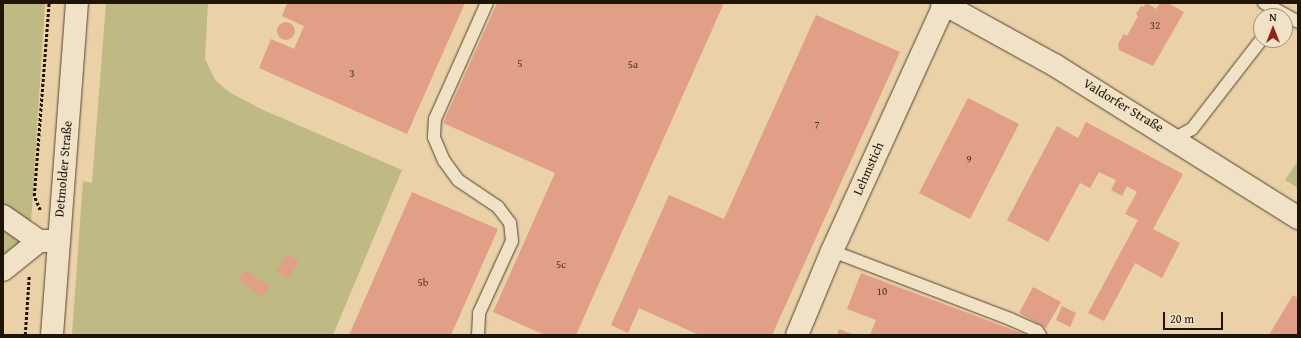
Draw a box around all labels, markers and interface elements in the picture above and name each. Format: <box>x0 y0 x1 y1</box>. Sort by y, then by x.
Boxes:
north arrow <box>1253 8 1293 48</box>
text: N <box>1269 9 1277 25</box>
house number: 32 <box>1150 18 1160 32</box>
house number: 5 <box>517 56 523 70</box>
house number: 5a <box>628 57 638 71</box>
house number: 3 <box>349 66 355 80</box>
street label: Valdorfer Straße <box>1080 76 1166 136</box>
house number: 7 <box>814 117 820 131</box>
street label: Detmolder Straße <box>52 120 76 218</box>
street label: Lehmstich <box>850 140 888 198</box>
house number: 9 <box>966 152 972 166</box>
house number: 5c <box>556 257 566 271</box>
house number: 5b <box>418 275 428 289</box>
house number: 10 <box>877 284 887 298</box>
scale bar <box>1165 304 1225 330</box>
text: 20 m <box>1170 310 1194 327</box>

